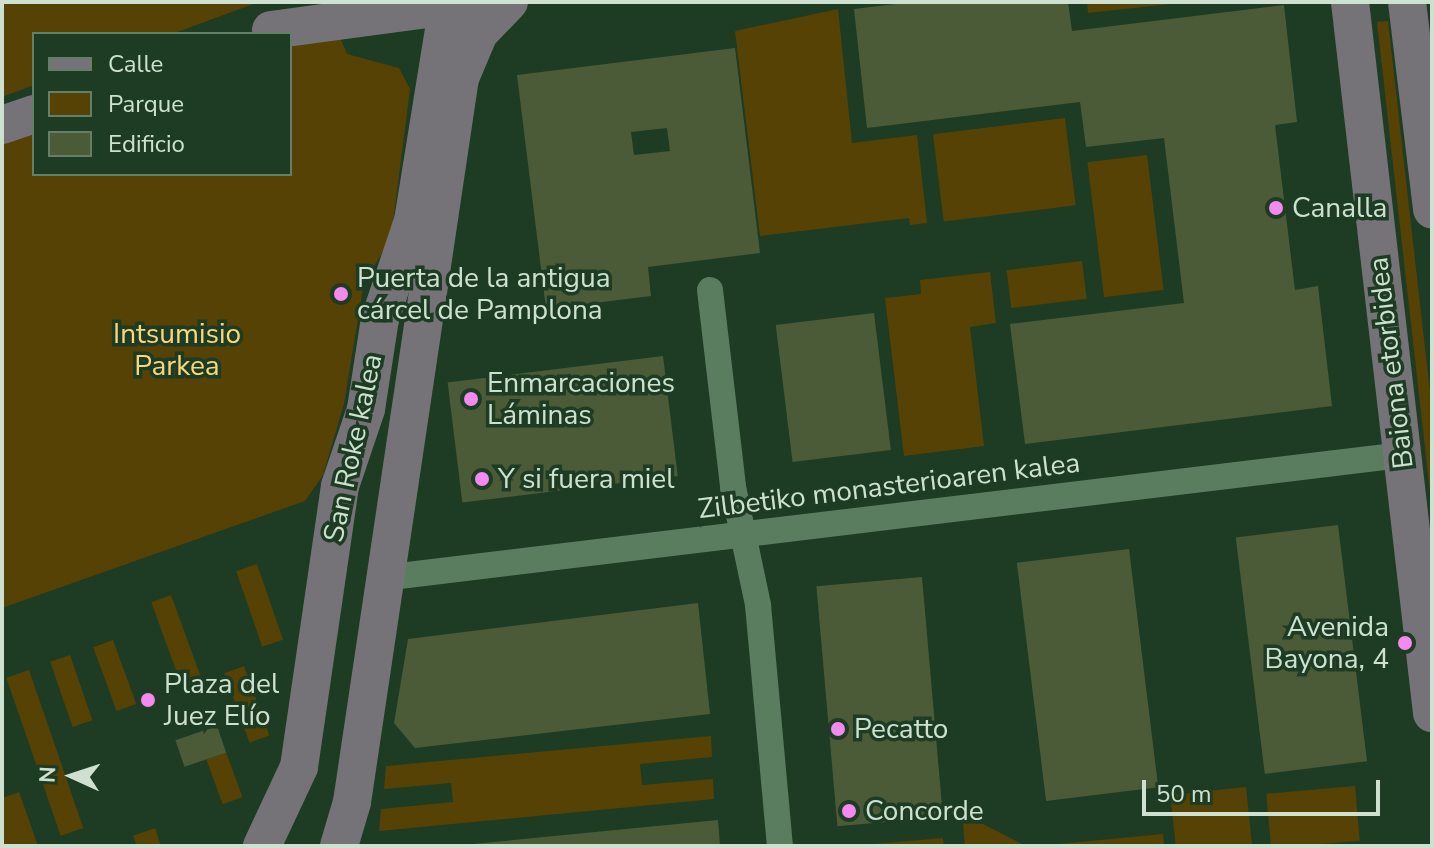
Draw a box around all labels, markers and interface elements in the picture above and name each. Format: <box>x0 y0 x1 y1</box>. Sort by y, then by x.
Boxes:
legend <box>32 32 292 176</box>
text: Calle <box>108 48 163 80</box>
text: Parque <box>108 88 184 120</box>
text: Edificio <box>108 128 185 160</box>
place label: Canalla <box>1292 191 1387 225</box>
marker: Canalla <box>1267 199 1285 217</box>
street label: Baiona etorbidea <box>1361 255 1421 471</box>
place label: Puerta de la antigua cárcel de Pamplona <box>357 261 610 327</box>
marker: Puerta de la antigua cárcel de Pamplona <box>332 285 350 303</box>
park label: Intsumisio Parkea <box>113 317 241 383</box>
street label: San Roke kalea <box>317 351 389 545</box>
place label: Enmarcaciones Láminas <box>487 366 675 432</box>
marker: Enmarcaciones Láminas <box>462 390 480 408</box>
street label: Zilbetiko monasterioaren kalea <box>696 446 1082 526</box>
place label: Y si fuera miel <box>498 462 675 496</box>
marker: Y si fuera miel <box>473 470 491 488</box>
place label: Avenida Bayona, 4 <box>1264 610 1389 676</box>
marker: Avenida Bayona, 4 <box>1396 634 1414 652</box>
place label: Plaza del Juez Elío <box>164 667 279 733</box>
marker: Plaza del Juez Elío <box>139 691 157 709</box>
place label: Pecatto <box>854 712 948 746</box>
marker: Pecatto <box>829 720 847 738</box>
north arrow <box>32 736 112 816</box>
scale bar <box>1146 764 1384 814</box>
text: N <box>33 766 63 784</box>
text: 50 m <box>1156 778 1212 810</box>
place label: Concorde <box>865 794 984 828</box>
marker: Concorde <box>840 802 858 820</box>

